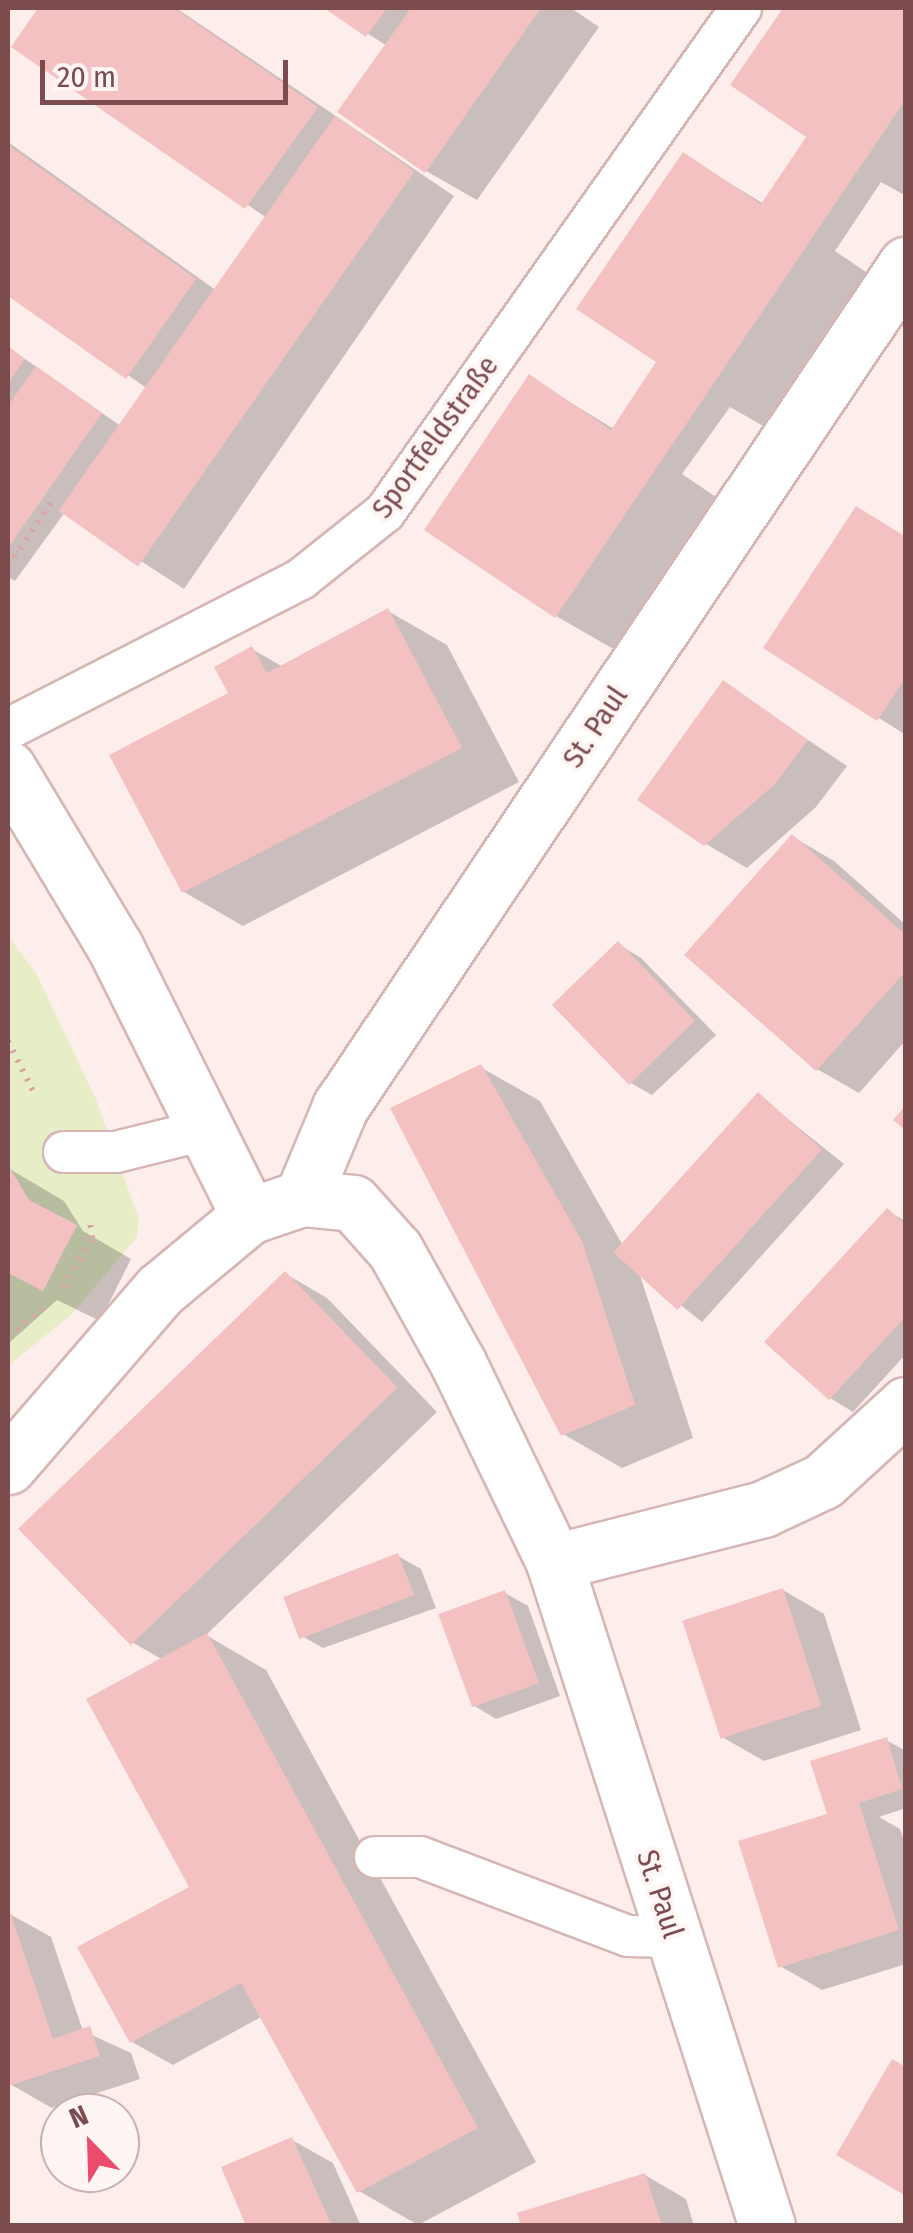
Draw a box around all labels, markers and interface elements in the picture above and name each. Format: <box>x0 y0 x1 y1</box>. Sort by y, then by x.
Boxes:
scale bar <box>45 40 292 102</box>
text: 20 m <box>57 59 116 95</box>
street label: Sportfeldstraße <box>364 349 506 525</box>
street label: St. Paul <box>555 679 635 775</box>
street label: St. Paul <box>629 1845 691 1943</box>
north arrow <box>40 2093 140 2193</box>
text: N <box>65 2098 93 2135</box>

